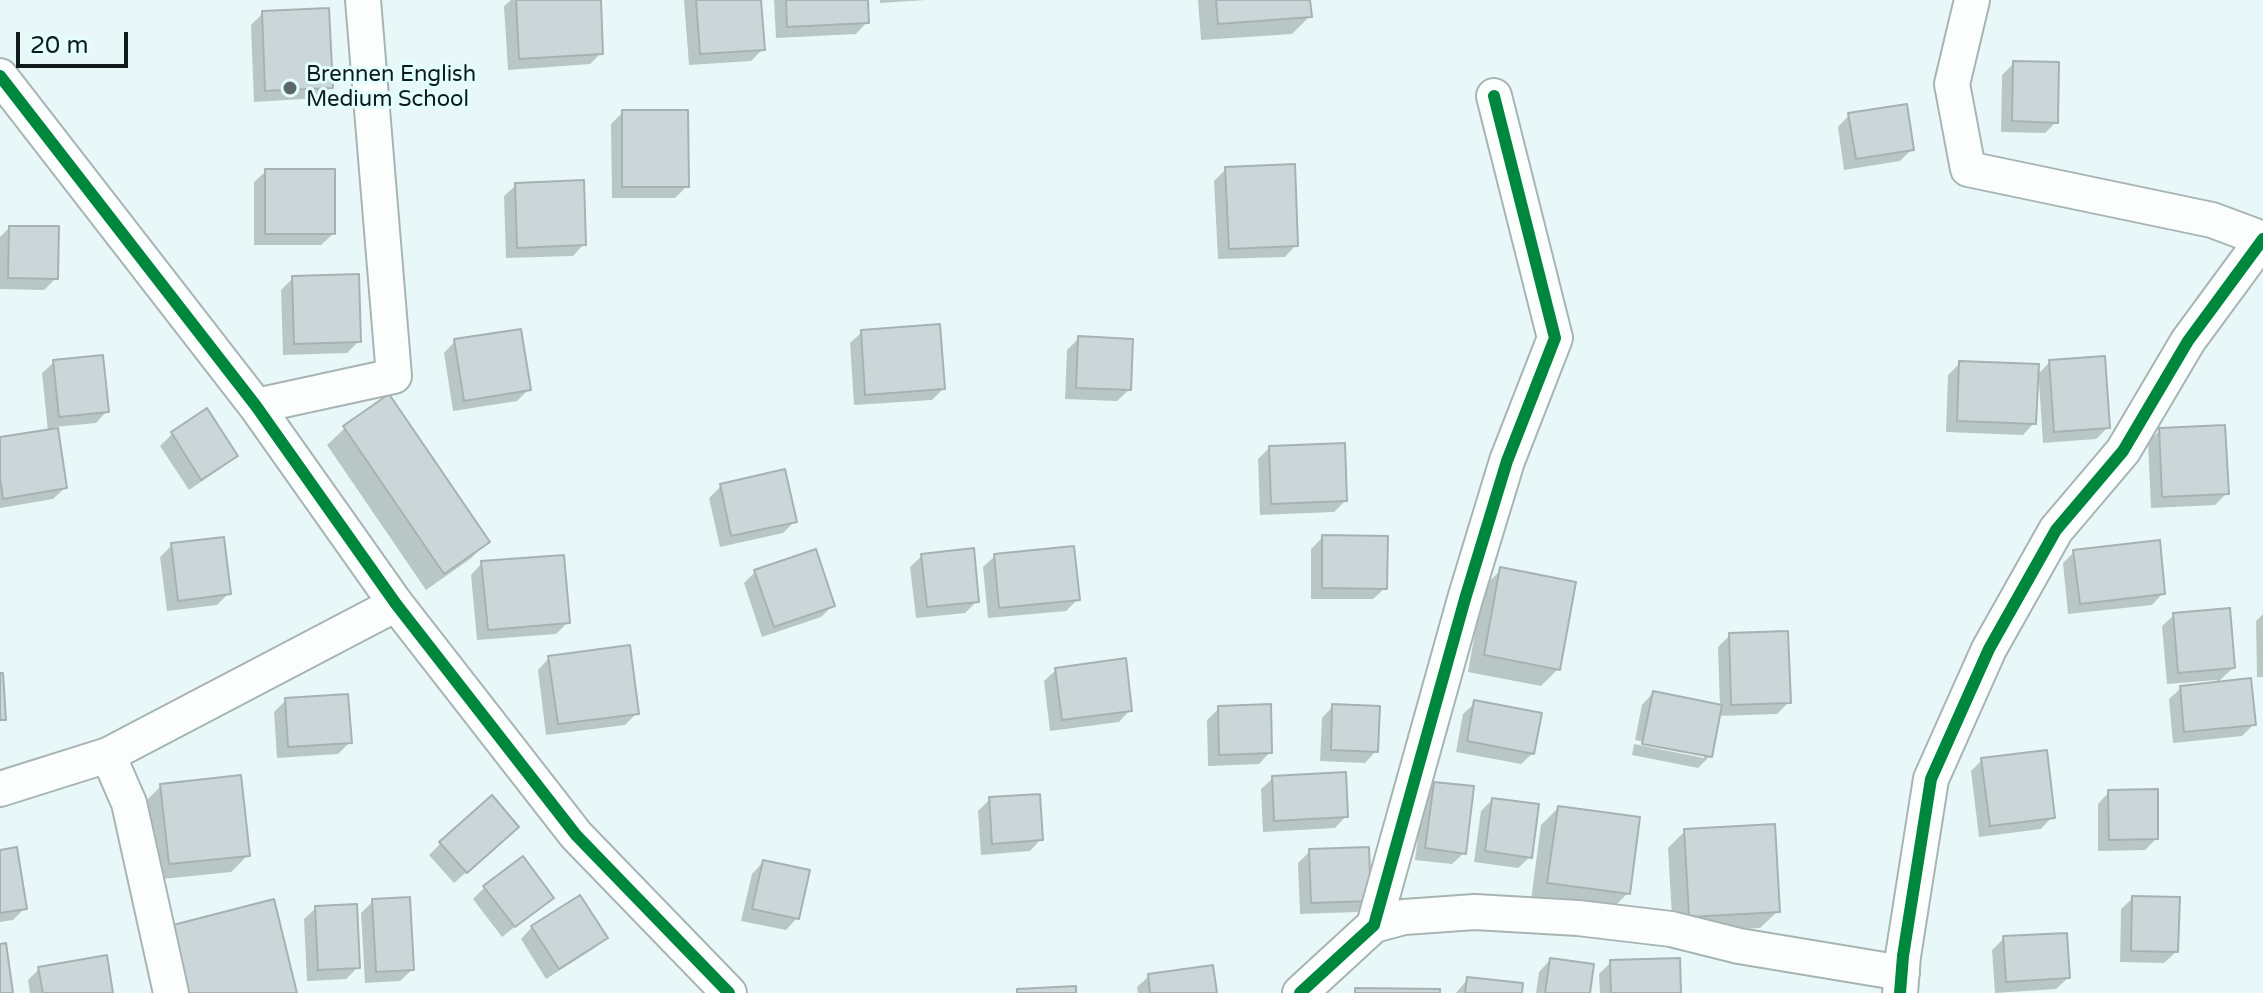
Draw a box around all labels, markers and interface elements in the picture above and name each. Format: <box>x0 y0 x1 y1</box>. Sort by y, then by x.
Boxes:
scale bar <box>20 16 132 66</box>
text: 20 m <box>30 31 88 60</box>
place label: Brennen English Medium School <box>306 62 476 114</box>
marker: Brennen English Medium School <box>281 79 299 97</box>

